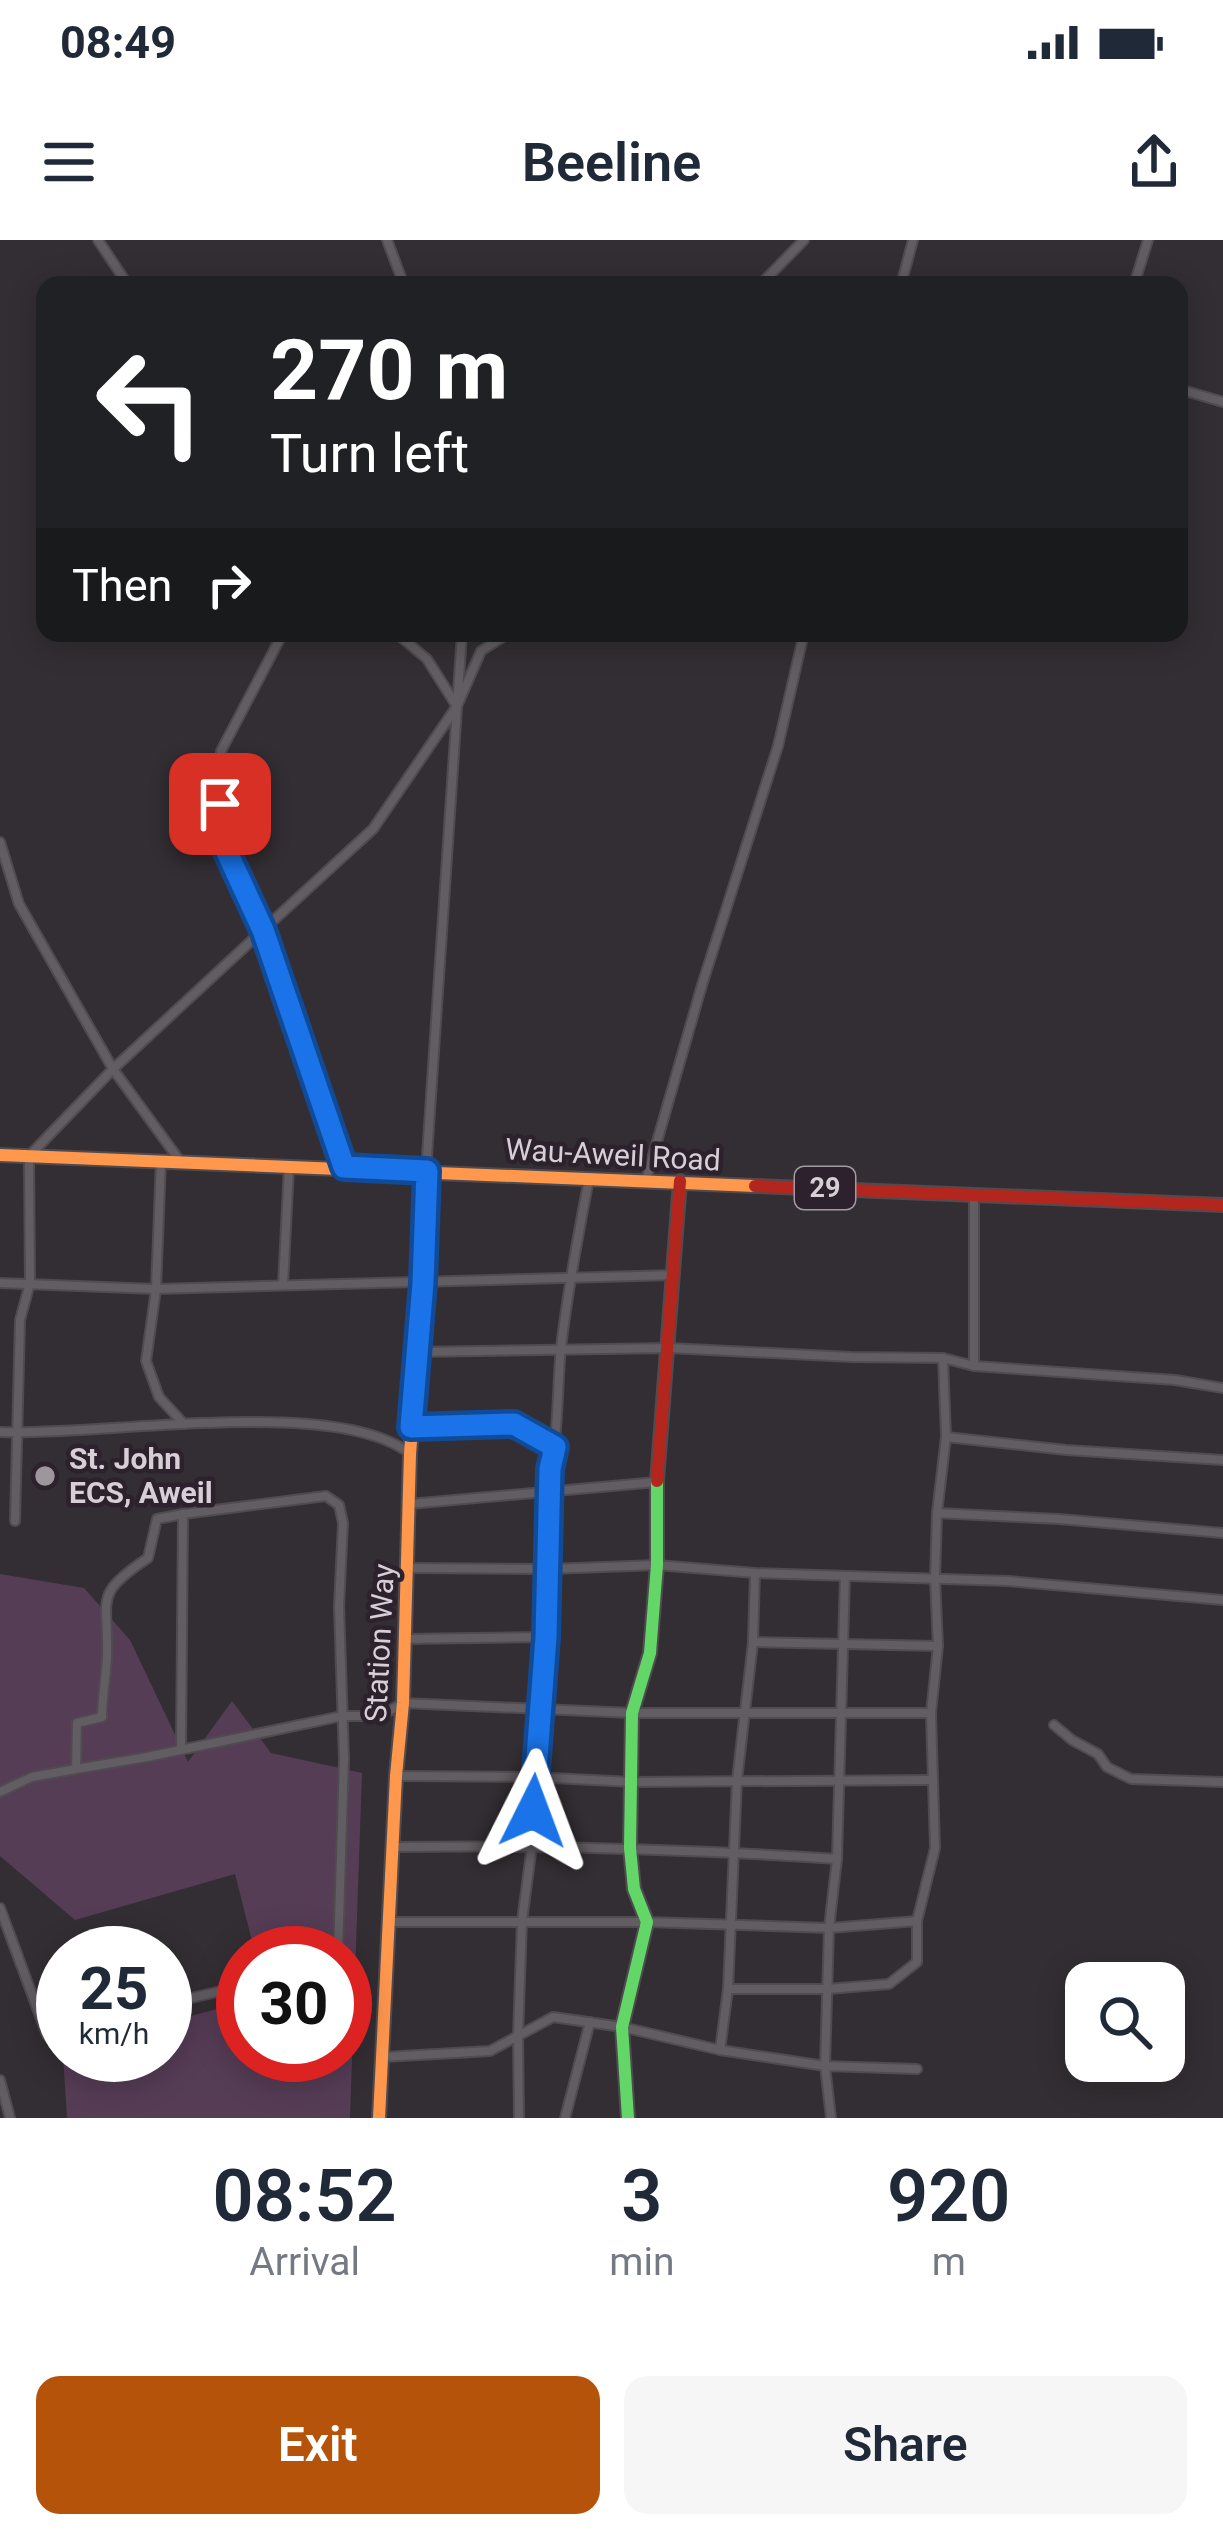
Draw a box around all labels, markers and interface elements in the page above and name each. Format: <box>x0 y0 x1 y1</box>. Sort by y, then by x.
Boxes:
text: 08:49 <box>60 16 176 69</box>
icon: menu <box>36 129 102 195</box>
icon: share <box>1121 129 1187 195</box>
text: Beeline <box>522 131 701 194</box>
text: 270 m <box>270 321 508 420</box>
icon: left <box>72 324 228 480</box>
text: Turn left <box>270 422 469 485</box>
icon: right <box>196 552 262 618</box>
text: Then <box>72 559 172 612</box>
pin <box>169 753 271 855</box>
icon: arrive <box>187 771 253 837</box>
street label: Wau-Aweil Road <box>504 1131 722 1178</box>
road number: 29 <box>795 1167 855 1209</box>
place label: St. John ECS, Aweil <box>69 1441 213 1510</box>
marker: St. John ECS, Aweil <box>32 1463 58 1489</box>
street label: Station Way <box>358 1563 401 1723</box>
position arrow <box>470 1748 596 1874</box>
speed limit sign: 30 <box>216 1926 372 2082</box>
text: 25 <box>80 1953 148 2024</box>
map controls <box>1065 1962 1185 2082</box>
button: search <box>1065 1962 1185 2082</box>
text: km/h <box>79 2016 149 2051</box>
text: 08:52 <box>213 2154 397 2239</box>
text: 3 <box>621 2154 662 2239</box>
text: 920 <box>887 2154 1010 2239</box>
text: Arrival <box>249 2239 360 2285</box>
text: min <box>609 2239 674 2285</box>
text: m <box>932 2239 966 2285</box>
button: Exit <box>36 2376 600 2514</box>
button: Share <box>624 2376 1187 2514</box>

